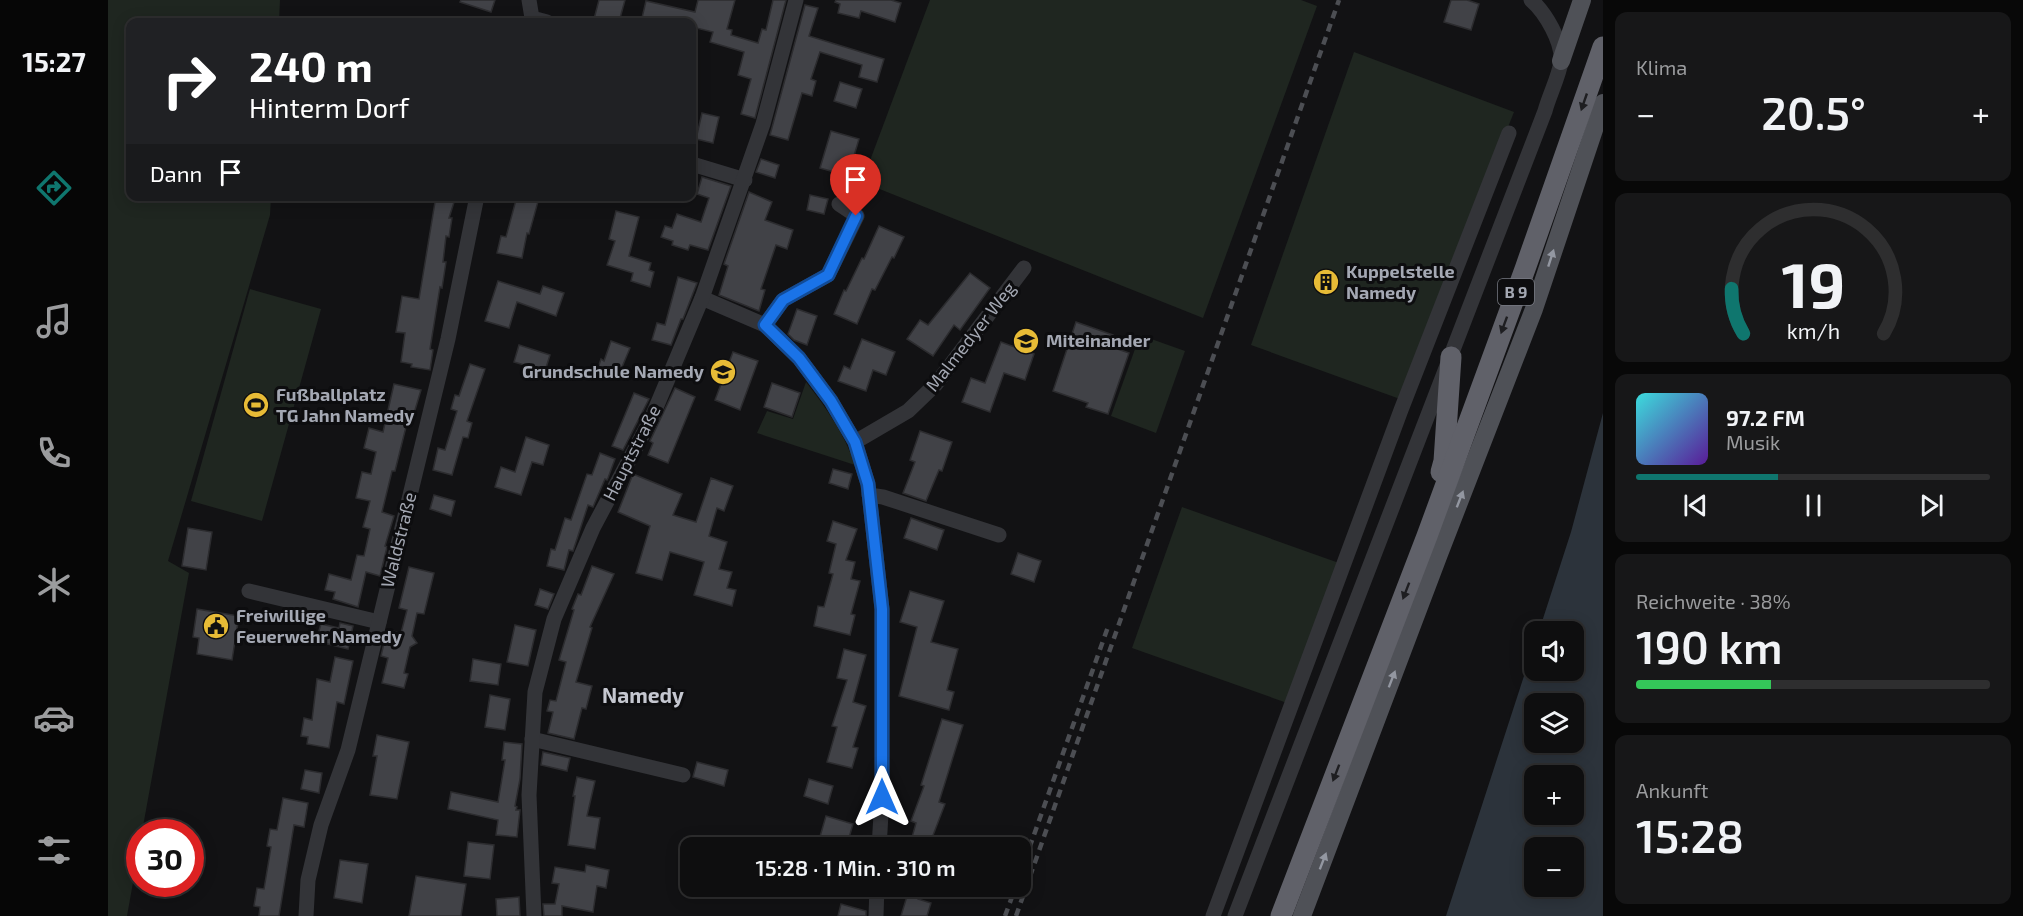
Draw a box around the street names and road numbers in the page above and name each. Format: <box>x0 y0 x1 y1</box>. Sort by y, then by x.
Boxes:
street label: Malmedyer Weg <box>921 277 1020 396</box>
road number: B 9 <box>1498 279 1534 305</box>
street label: Hauptstraße <box>598 401 665 504</box>
street label: Waldstraße <box>376 490 420 590</box>

